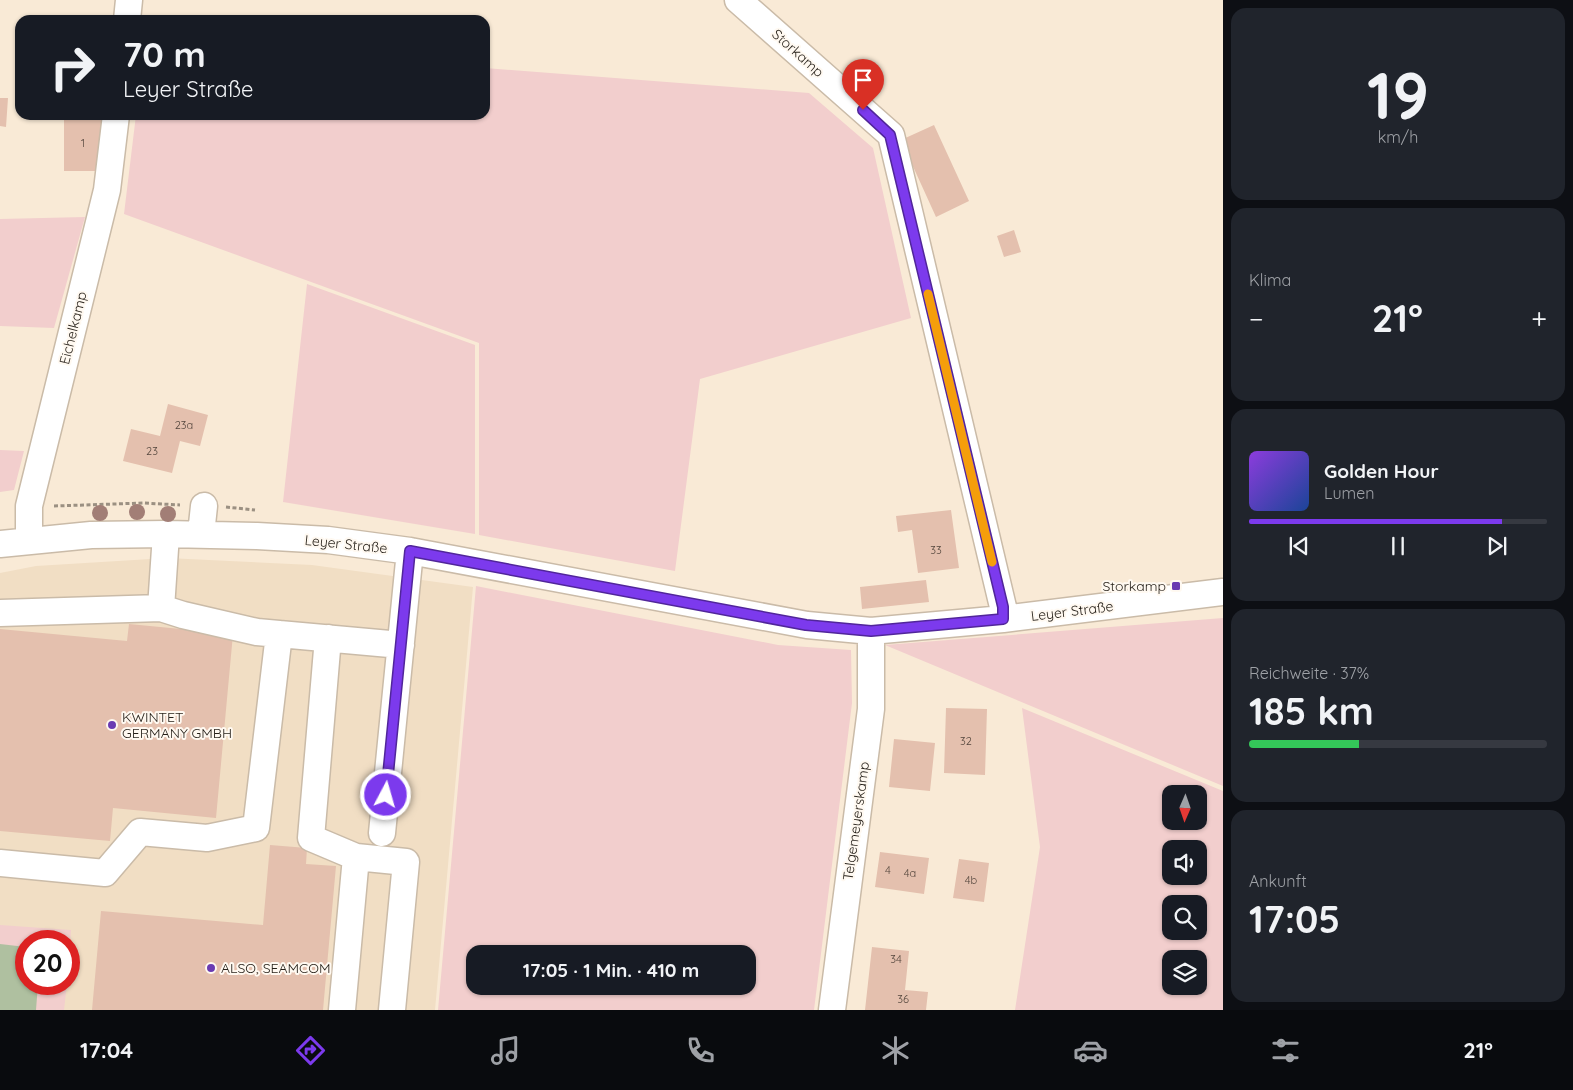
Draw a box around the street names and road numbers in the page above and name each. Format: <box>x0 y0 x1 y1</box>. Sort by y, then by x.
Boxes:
street label: Storkamp <box>768 25 828 81</box>
street label: Eichelkamp <box>55 290 91 366</box>
street label: Leyer Straße <box>304 531 388 557</box>
street label: Leyer Straße <box>1030 597 1114 625</box>
street label: Telgemeyerskamp <box>839 760 873 882</box>

